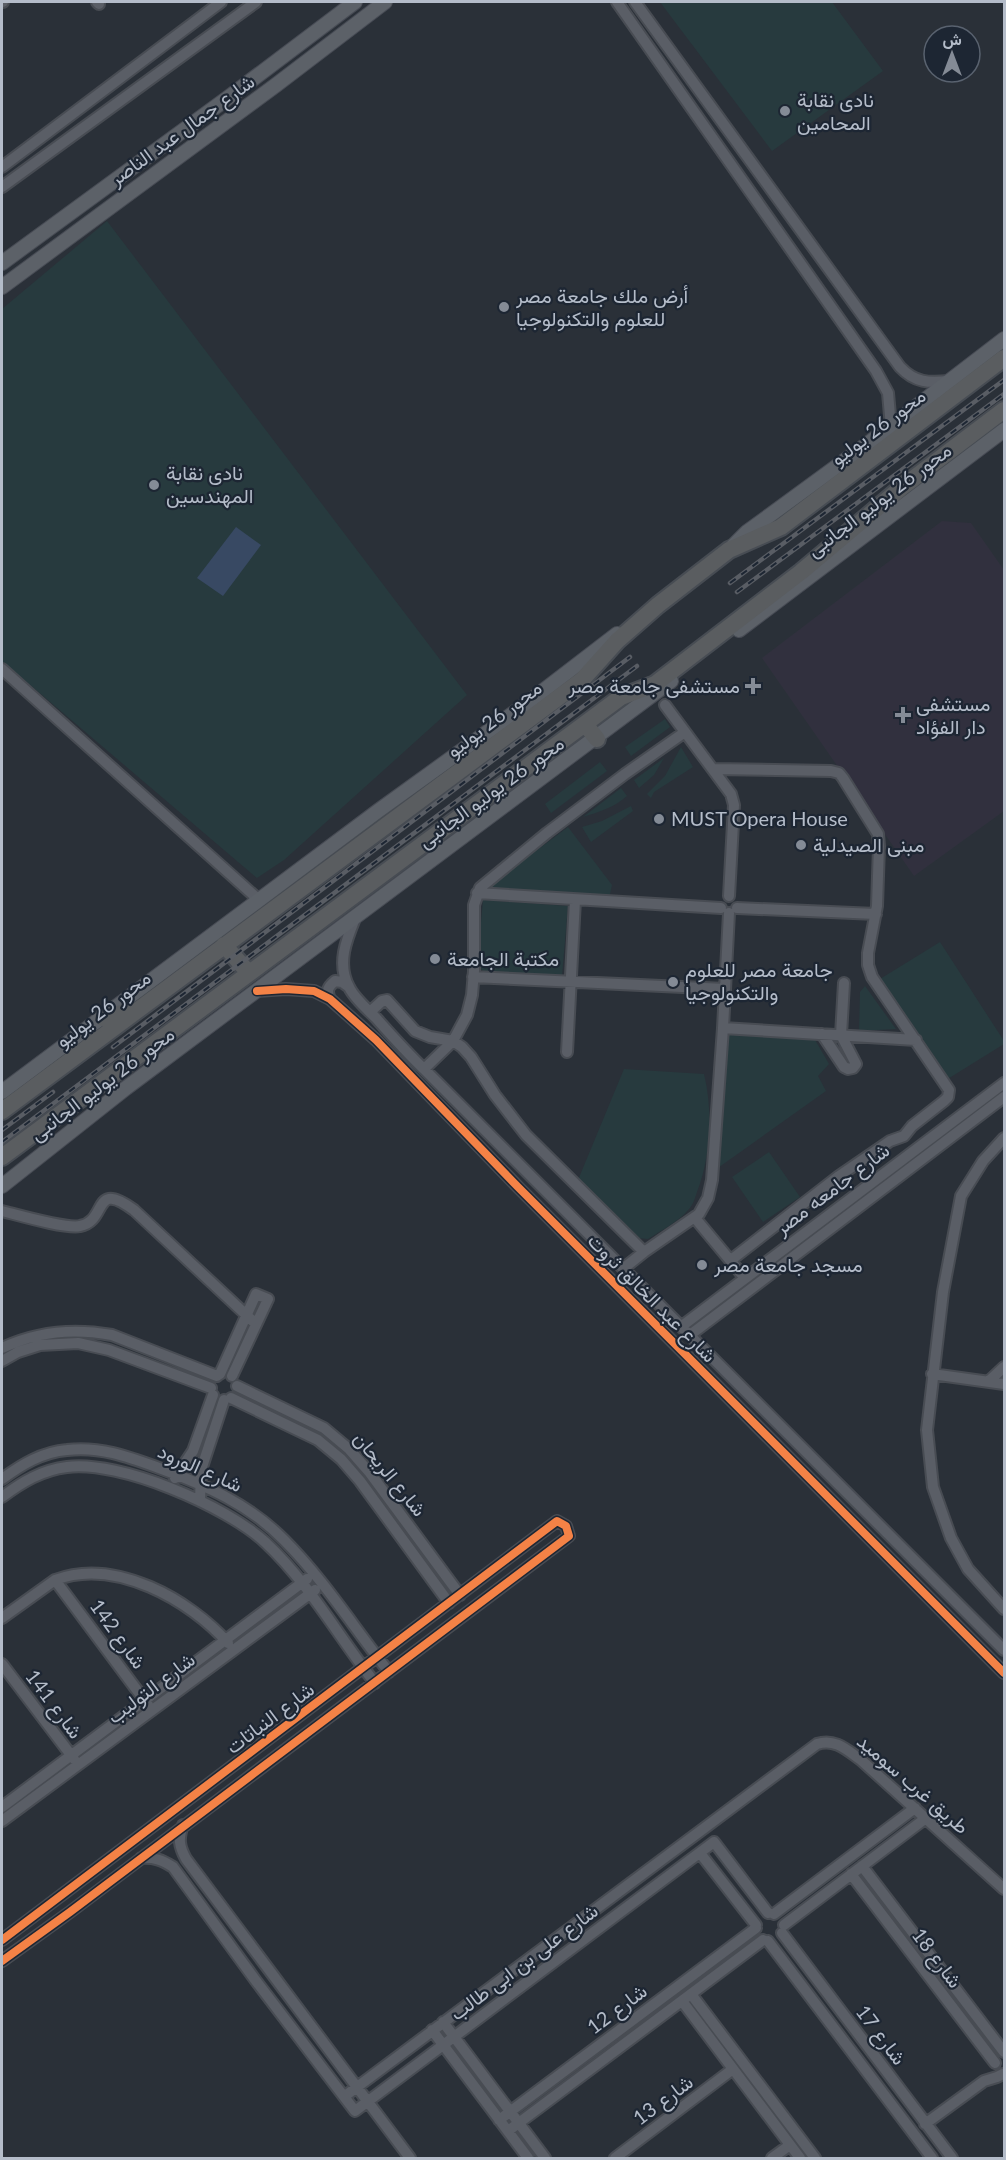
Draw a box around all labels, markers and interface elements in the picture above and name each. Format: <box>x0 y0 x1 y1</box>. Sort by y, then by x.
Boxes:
north arrow <box>922 24 982 84</box>
text: ش <box>942 29 962 49</box>
street label: شارع جمال عبد الناصر <box>103 69 260 193</box>
place label: نادى نقابة المحامين <box>797 87 874 135</box>
marker: نادى نقابة المحامين <box>778 104 792 118</box>
place label: أرض ملك جامعة مصر للعلوم والتكنولوجيا <box>515 283 689 332</box>
marker: أرض ملك جامعة مصر للعلوم والتكنولوجيا <box>497 300 511 314</box>
street label: محور 26 يوليو <box>825 383 931 471</box>
street label: محور 26 يوليو الجانبى <box>801 437 957 563</box>
place label: نادى نقابة المهندسين <box>166 460 253 509</box>
marker: نادى نقابة المهندسين <box>147 478 161 492</box>
place label: مستشفى جامعة مصر <box>568 673 740 699</box>
street label: محور 26 يوليو <box>441 675 547 763</box>
marker: مستشفى جامعة مصر <box>744 677 762 695</box>
place label: مستشفى دار الفؤاد <box>916 691 991 740</box>
marker: مستشفى دار الفؤاد <box>894 706 912 724</box>
street label: محور 26 يوليو الجانبى <box>413 730 569 854</box>
place label: MUST Opera House <box>671 806 848 830</box>
marker: MUST Opera House <box>652 812 666 826</box>
place label: مبنى الصيدلية <box>813 832 924 857</box>
marker: مبنى الصيدلية <box>794 838 808 852</box>
place label: مكتبة الجامعة <box>447 946 559 971</box>
marker: مكتبة الجامعة <box>428 952 442 966</box>
place label: جامعة مصر للعلوم والتكنولوجيا <box>685 957 833 1006</box>
street label: محور 26 يوليو <box>50 965 156 1053</box>
marker: جامعة مصر للعلوم والتكنولوجيا <box>666 975 680 989</box>
street label: محور 26 يوليو الجانبى <box>24 1021 180 1147</box>
street label: شارع جامعه مصر <box>769 1137 895 1242</box>
street label: شارع عبد الخالق ثروت <box>581 1228 722 1369</box>
place label: مسجد جامعة مصر <box>713 1252 863 1278</box>
marker: مسجد جامعة مصر <box>695 1258 709 1272</box>
street label: شارع الريحان <box>347 1426 432 1522</box>
street label: شارع الورود <box>153 1438 246 1499</box>
street label: شارع 142 <box>83 1594 152 1675</box>
street label: شارع التوليب <box>102 1646 201 1730</box>
street label: شارع 141 <box>19 1664 89 1744</box>
street label: شارع النباتات <box>221 1676 320 1760</box>
street label: طريق غرب سوميد <box>852 1728 974 1840</box>
street label: شارع على بن ابى طالب <box>445 1898 604 2027</box>
street label: شارع 18 <box>905 1923 968 1994</box>
street label: شارع 12 <box>582 1978 653 2041</box>
street label: شارع 17 <box>849 2000 912 2071</box>
street label: شارع 13 <box>628 2069 699 2132</box>

